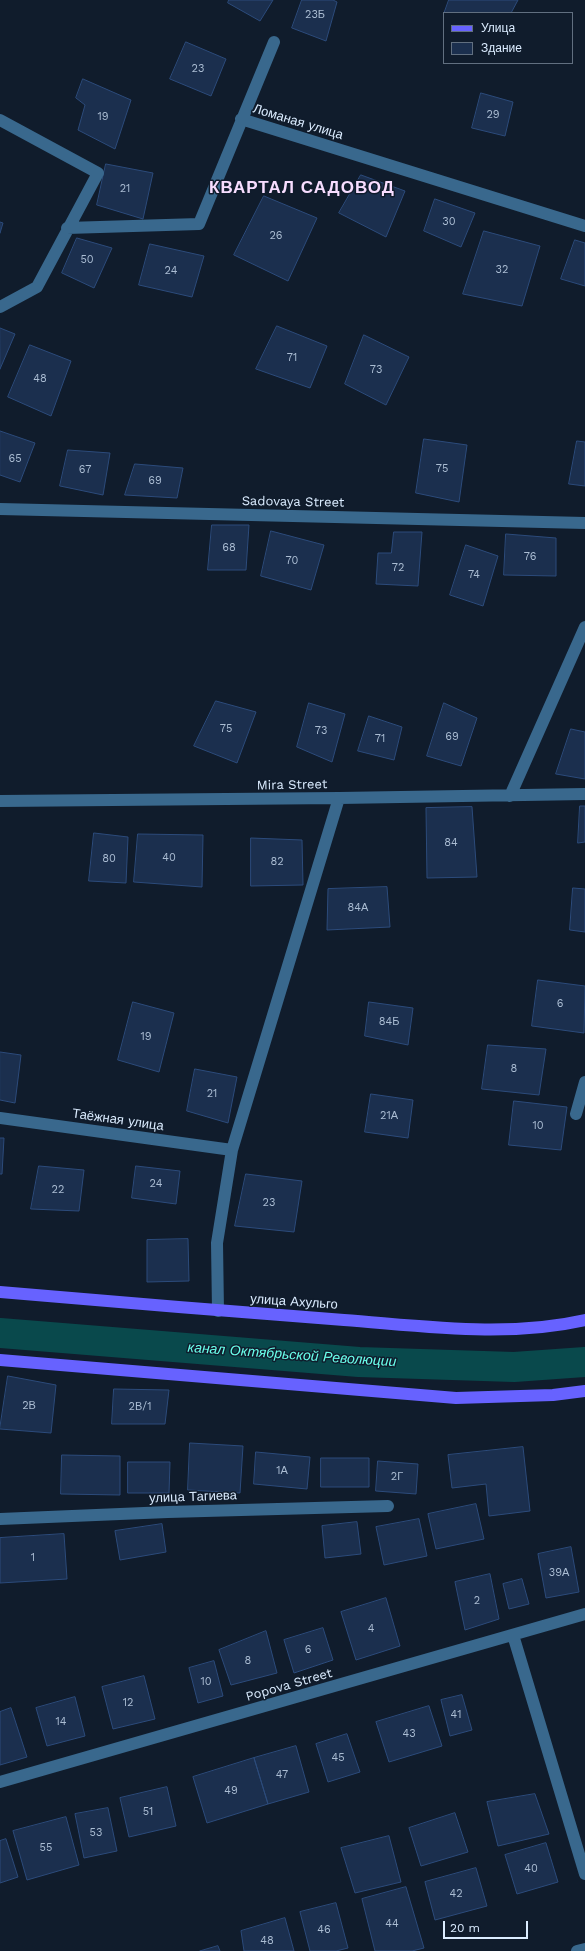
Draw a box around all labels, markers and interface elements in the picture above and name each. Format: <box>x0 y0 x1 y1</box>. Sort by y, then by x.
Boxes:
house number: 23Б <box>305 8 325 22</box>
legend <box>443 12 573 64</box>
text: Улица <box>481 21 515 35</box>
text: Здание <box>481 41 522 55</box>
house number: 23 <box>192 62 204 76</box>
street label: Ломаная улица <box>251 101 345 143</box>
house number: 29 <box>486 108 500 122</box>
house number: 19 <box>97 110 109 124</box>
district label: КВАРТАЛ САДОВОД <box>209 178 395 198</box>
house number: 21 <box>120 182 130 196</box>
house number: 30 <box>442 215 456 229</box>
house number: 26 <box>269 229 283 243</box>
house number: 50 <box>80 253 94 267</box>
house number: 32 <box>496 263 508 277</box>
house number: 24 <box>165 264 177 278</box>
house number: 71 <box>287 351 297 365</box>
house number: 73 <box>370 363 382 377</box>
house number: 48 <box>33 372 47 386</box>
house number: 65 <box>8 452 22 466</box>
house number: 75 <box>436 462 448 476</box>
house number: 67 <box>79 463 91 477</box>
house number: 69 <box>148 474 162 488</box>
street label: Sadovaya Street <box>242 493 344 511</box>
house number: 68 <box>222 541 236 555</box>
house number: 76 <box>524 550 536 564</box>
house number: 70 <box>286 554 298 568</box>
house number: 72 <box>392 561 404 575</box>
house number: 74 <box>468 568 480 582</box>
house number: 75 <box>220 722 232 736</box>
house number: 73 <box>315 724 327 738</box>
house number: 69 <box>445 730 459 744</box>
house number: 71 <box>375 732 385 746</box>
street label: Mira Street <box>257 777 327 793</box>
house number: 84 <box>444 836 458 850</box>
house number: 40 <box>162 851 176 865</box>
house number: 80 <box>102 852 116 866</box>
house number: 82 <box>270 855 284 869</box>
house number: 84А <box>348 901 368 915</box>
house number: 6 <box>557 997 563 1011</box>
house number: 84Б <box>379 1015 399 1029</box>
house number: 19 <box>140 1030 152 1044</box>
house number: 8 <box>511 1062 517 1076</box>
house number: 21 <box>207 1087 217 1101</box>
street label: Таёжная улица <box>71 1106 165 1134</box>
house number: 21А <box>380 1109 398 1123</box>
house number: 10 <box>532 1119 544 1133</box>
house number: 24 <box>150 1177 162 1191</box>
house number: 22 <box>52 1183 64 1197</box>
house number: 23 <box>263 1196 275 1210</box>
street label: улица Ахульго <box>250 1291 338 1313</box>
water label: канал Октябрьской Революции <box>187 1339 397 1371</box>
house number: 2В <box>22 1399 36 1413</box>
house number: 2В/1 <box>129 1400 151 1414</box>
house number: 1А <box>276 1464 288 1478</box>
house number: 2Г <box>391 1470 403 1484</box>
street label: улица Тагиева <box>149 1488 237 1506</box>
house number: 1 <box>31 1551 35 1565</box>
house number: 39А <box>549 1566 569 1580</box>
house number: 2 <box>474 1594 480 1608</box>
house number: 4 <box>368 1622 374 1636</box>
house number: 6 <box>305 1643 311 1657</box>
house number: 8 <box>245 1654 251 1668</box>
street label: Popova Street <box>244 1665 334 1705</box>
house number: 10 <box>200 1675 212 1689</box>
house number: 12 <box>123 1696 133 1710</box>
house number: 41 <box>451 1708 461 1722</box>
house number: 14 <box>55 1715 67 1729</box>
house number: 43 <box>402 1727 416 1741</box>
house number: 45 <box>331 1751 345 1765</box>
house number: 47 <box>276 1768 288 1782</box>
house number: 49 <box>224 1784 238 1798</box>
house number: 51 <box>143 1805 153 1819</box>
house number: 53 <box>90 1826 102 1840</box>
house number: 55 <box>40 1841 52 1855</box>
house number: 40 <box>524 1862 538 1876</box>
house number: 42 <box>449 1887 463 1901</box>
scale bar <box>445 1913 530 1939</box>
house number: 44 <box>385 1917 399 1931</box>
text: 20 m <box>450 1921 480 1935</box>
house number: 46 <box>317 1923 331 1937</box>
house number: 48 <box>260 1934 274 1948</box>

